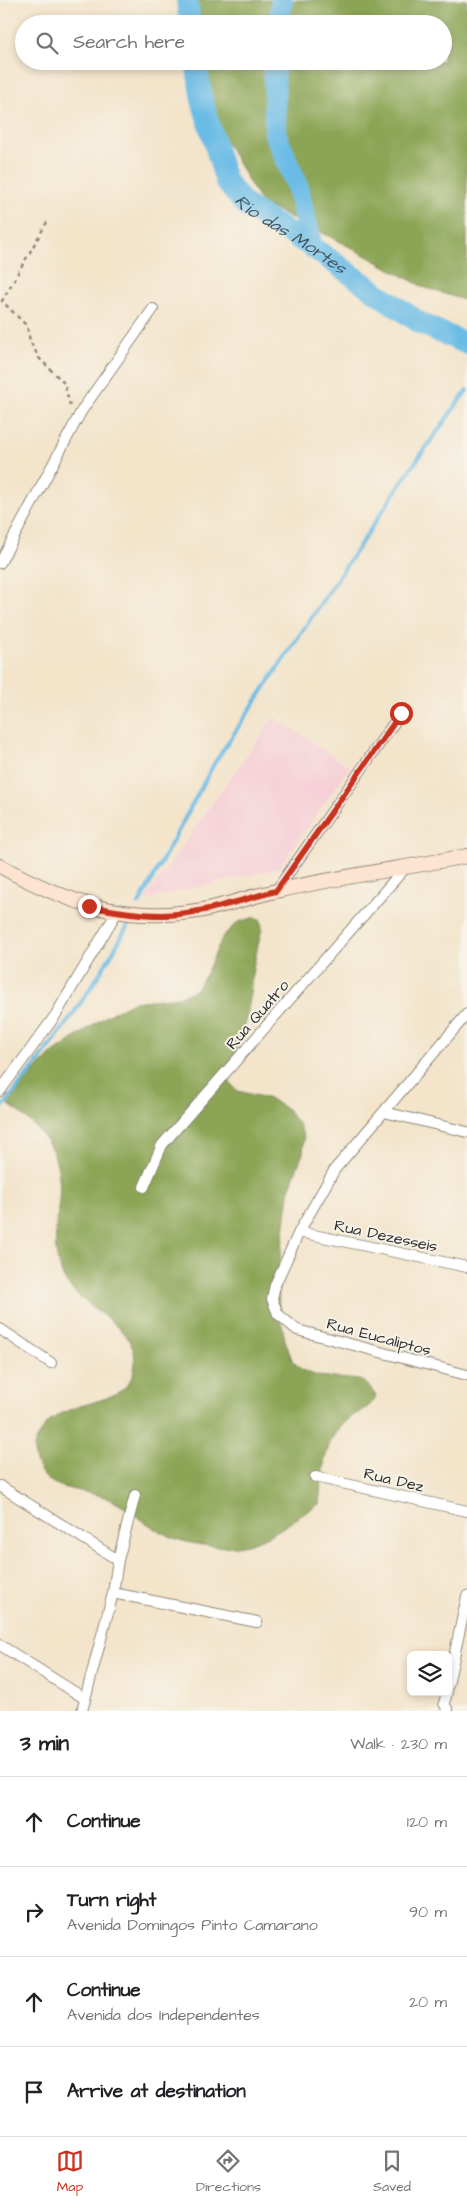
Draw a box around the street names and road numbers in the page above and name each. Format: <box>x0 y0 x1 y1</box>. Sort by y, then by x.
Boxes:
street label: Rua Quatro <box>221 975 294 1054</box>
street label: Rua Dezesseis <box>332 1214 439 1258</box>
street label: Rua Eucaliptos <box>324 1312 433 1361</box>
street label: Rua Dez <box>362 1462 426 1498</box>

